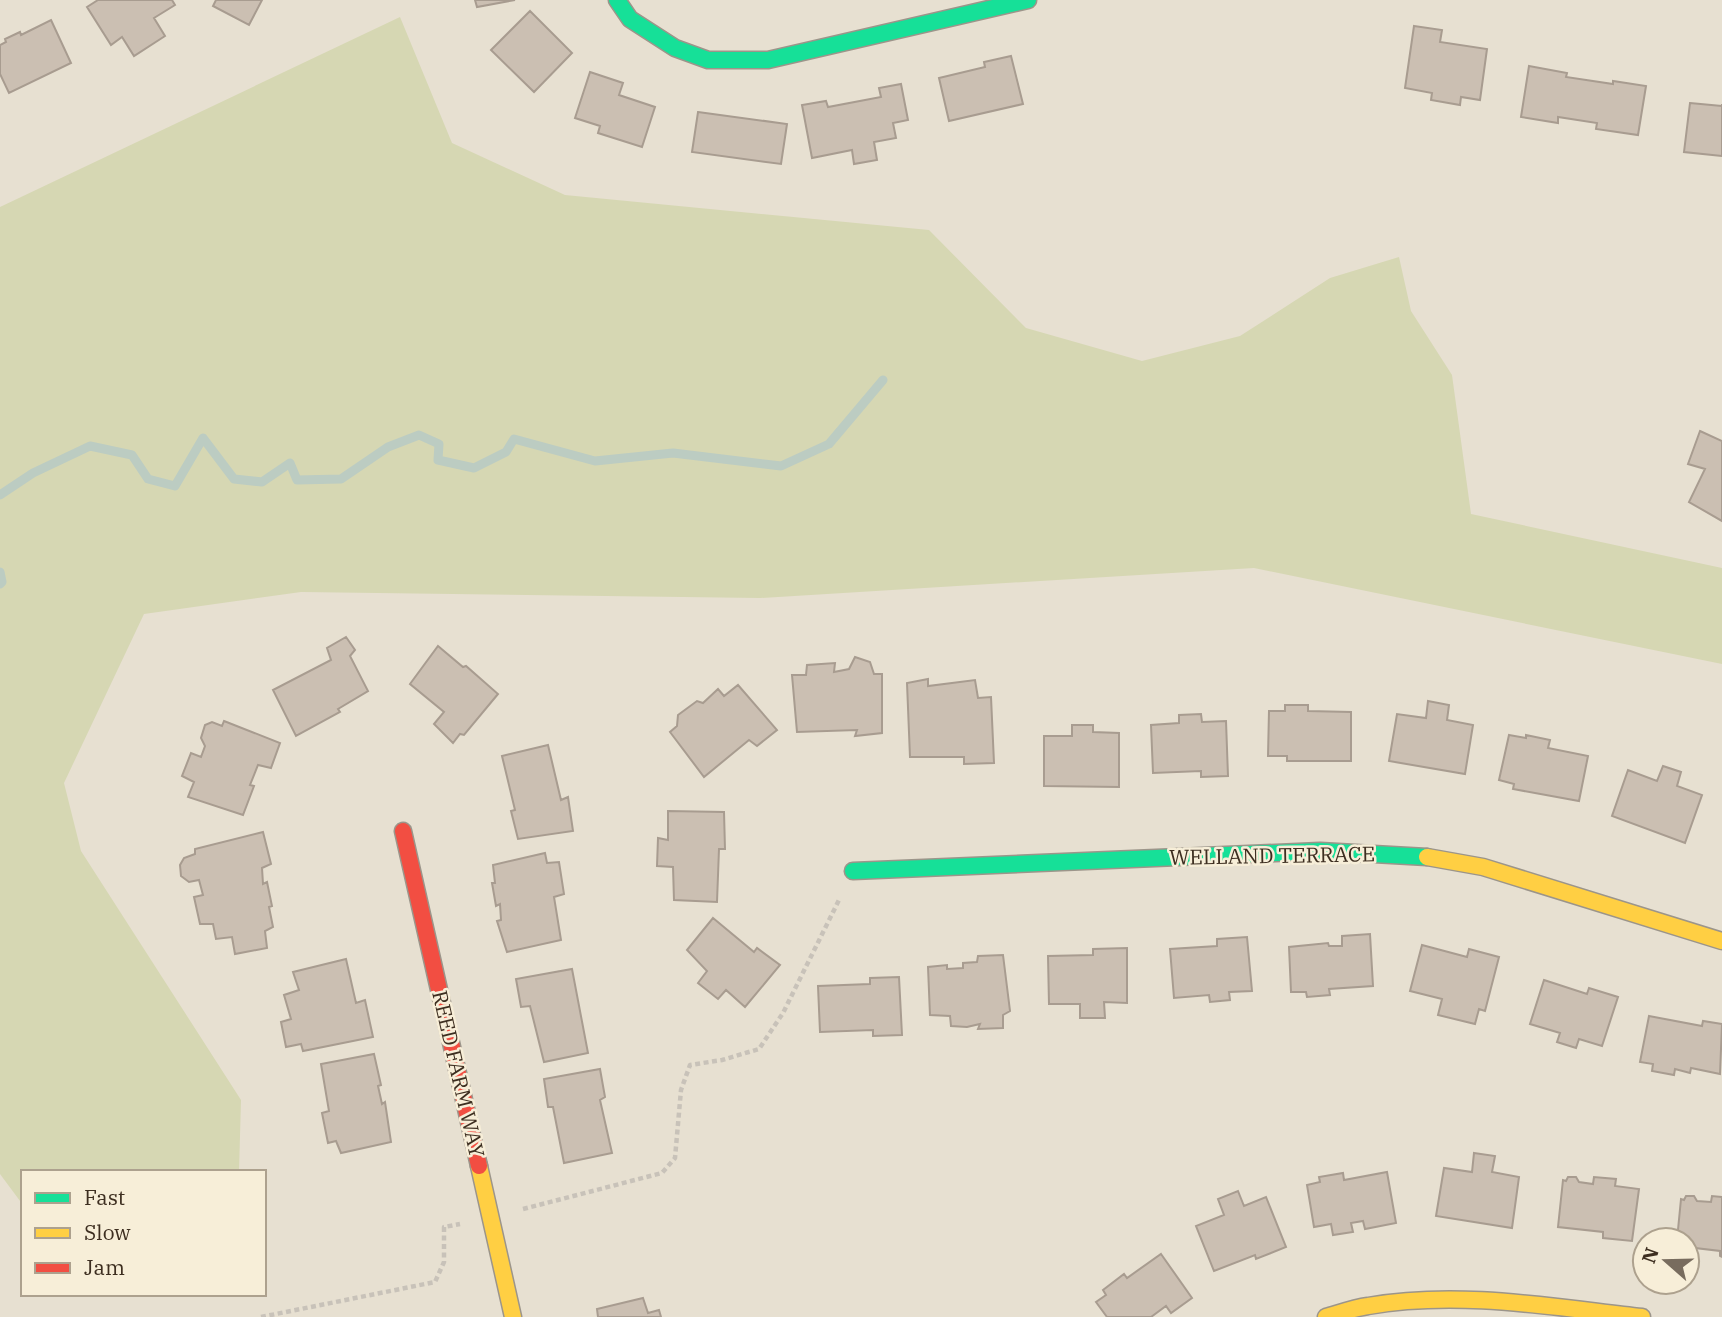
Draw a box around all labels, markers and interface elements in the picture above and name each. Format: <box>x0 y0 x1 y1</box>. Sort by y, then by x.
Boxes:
street label: WELLAND TERRACE <box>1169 839 1375 871</box>
street label: REED FARM WAY <box>426 988 492 1160</box>
legend <box>21 1170 266 1296</box>
text: Fast <box>84 1183 125 1211</box>
text: Slow <box>84 1218 131 1246</box>
north arrow <box>1631 1226 1701 1296</box>
text: N <box>1636 1244 1664 1266</box>
text: Jam <box>84 1253 125 1281</box>

